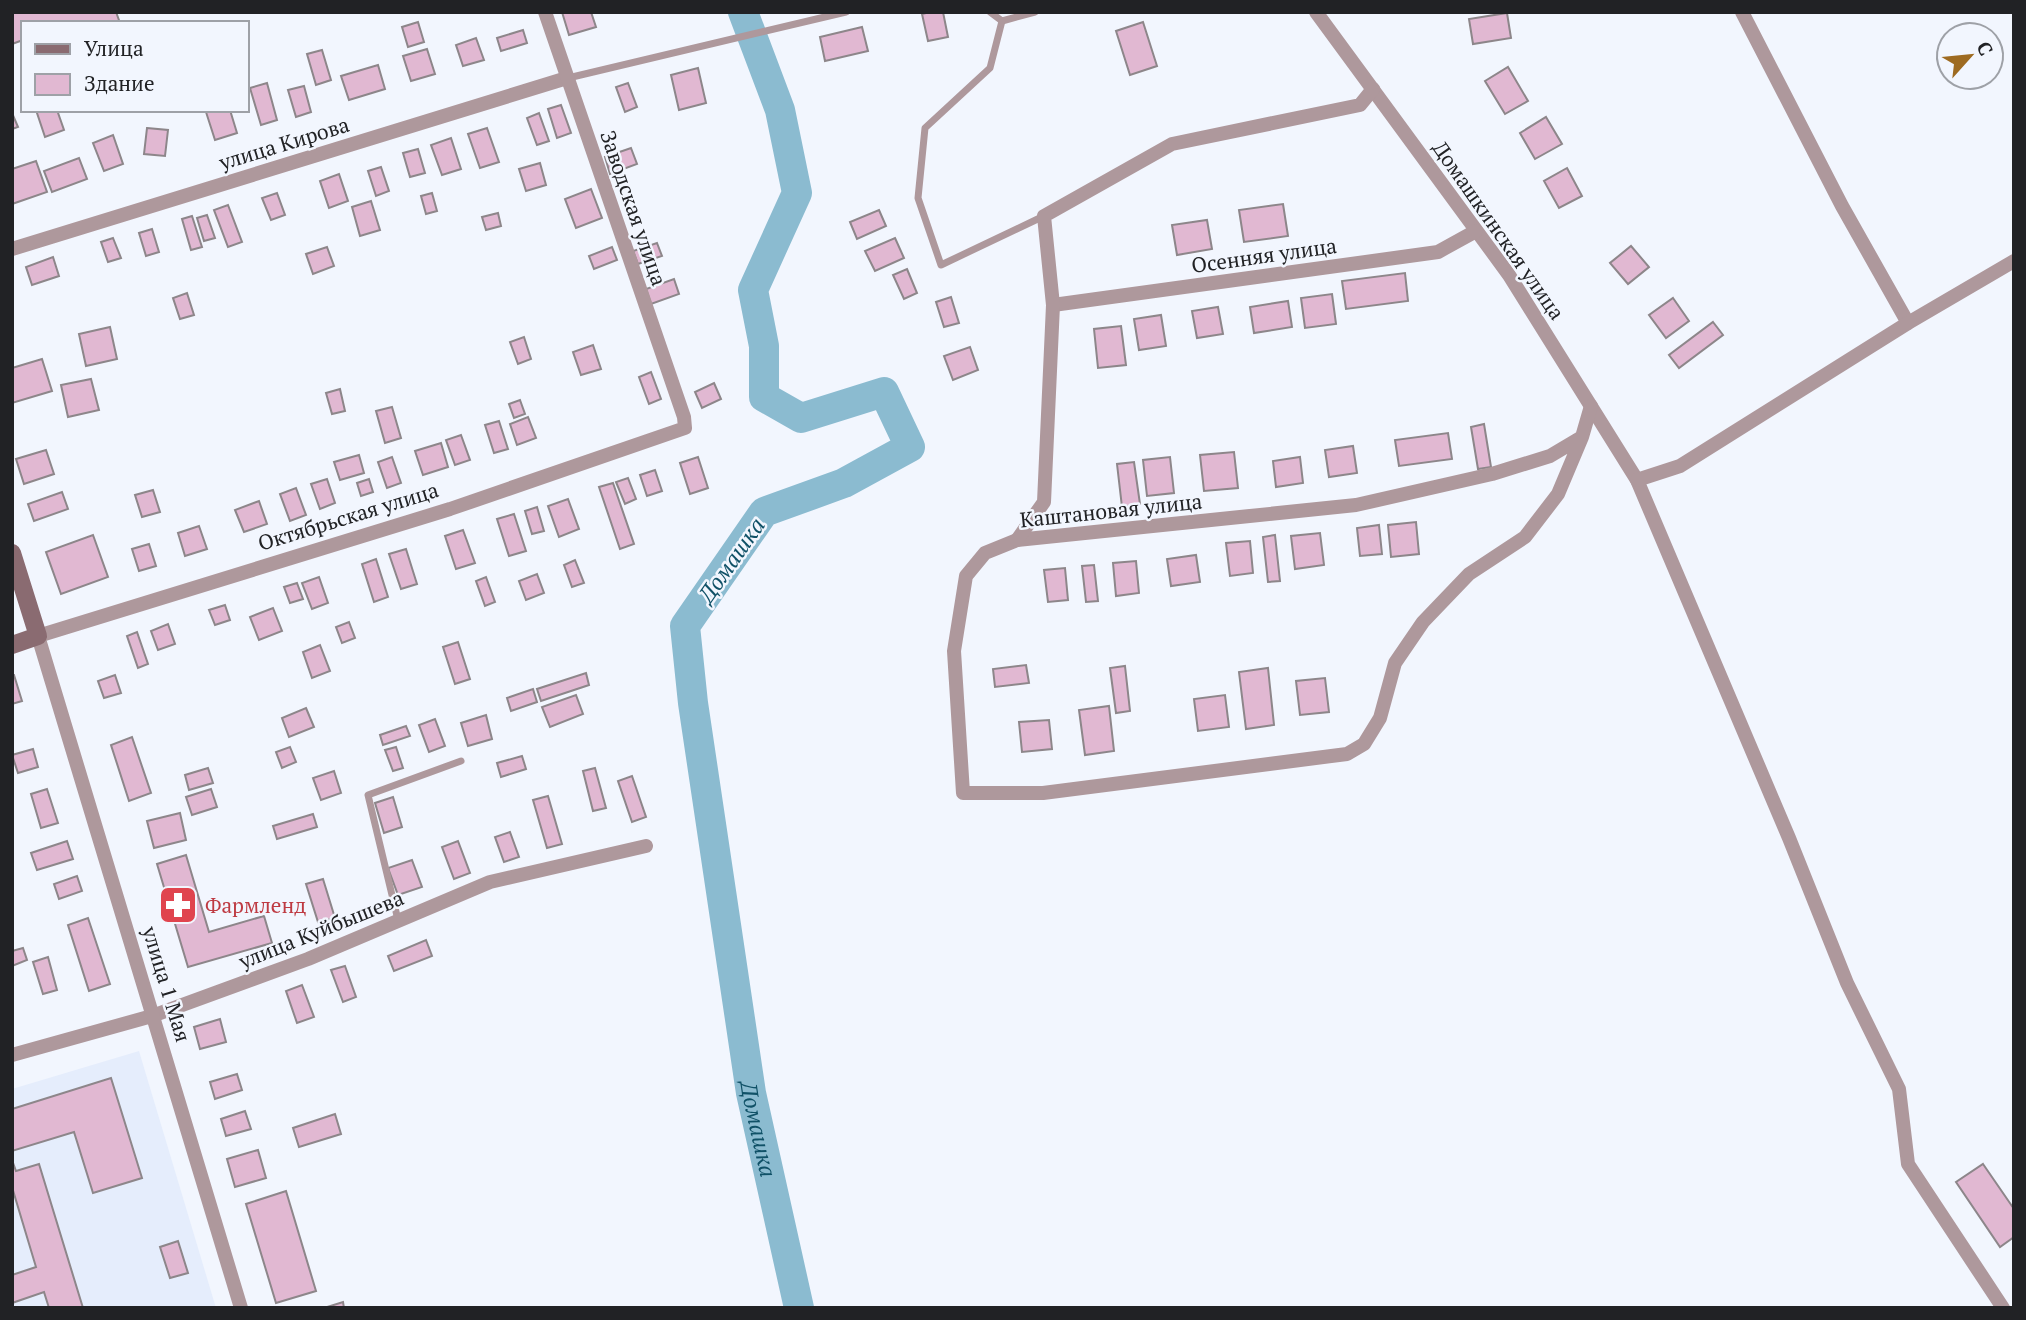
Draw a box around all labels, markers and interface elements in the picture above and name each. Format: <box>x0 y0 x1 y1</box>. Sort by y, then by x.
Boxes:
legend <box>21 21 248 112</box>
north arrow <box>1935 21 2005 91</box>
text: Улица <box>84 34 144 62</box>
text: С <box>1972 37 2000 59</box>
text: Здание <box>84 69 155 97</box>
street label: улица Кирова <box>215 110 353 176</box>
street label: Заводская улица <box>594 127 674 290</box>
street label: Домашкинская улица <box>1427 135 1572 325</box>
street label: Осенняя улица <box>1190 231 1339 279</box>
street label: Октябрьская улица <box>254 475 442 557</box>
street label: Каштановая улица <box>1019 486 1204 533</box>
water label: Домашка <box>689 511 772 611</box>
street label: улица Куйбышева <box>233 883 408 975</box>
pharmacy icon: Фармленд <box>157 884 199 926</box>
place label: Фармленд <box>205 891 306 919</box>
street label: улица 1 Мая <box>136 922 198 1045</box>
water label: Домашка <box>734 1077 785 1180</box>

